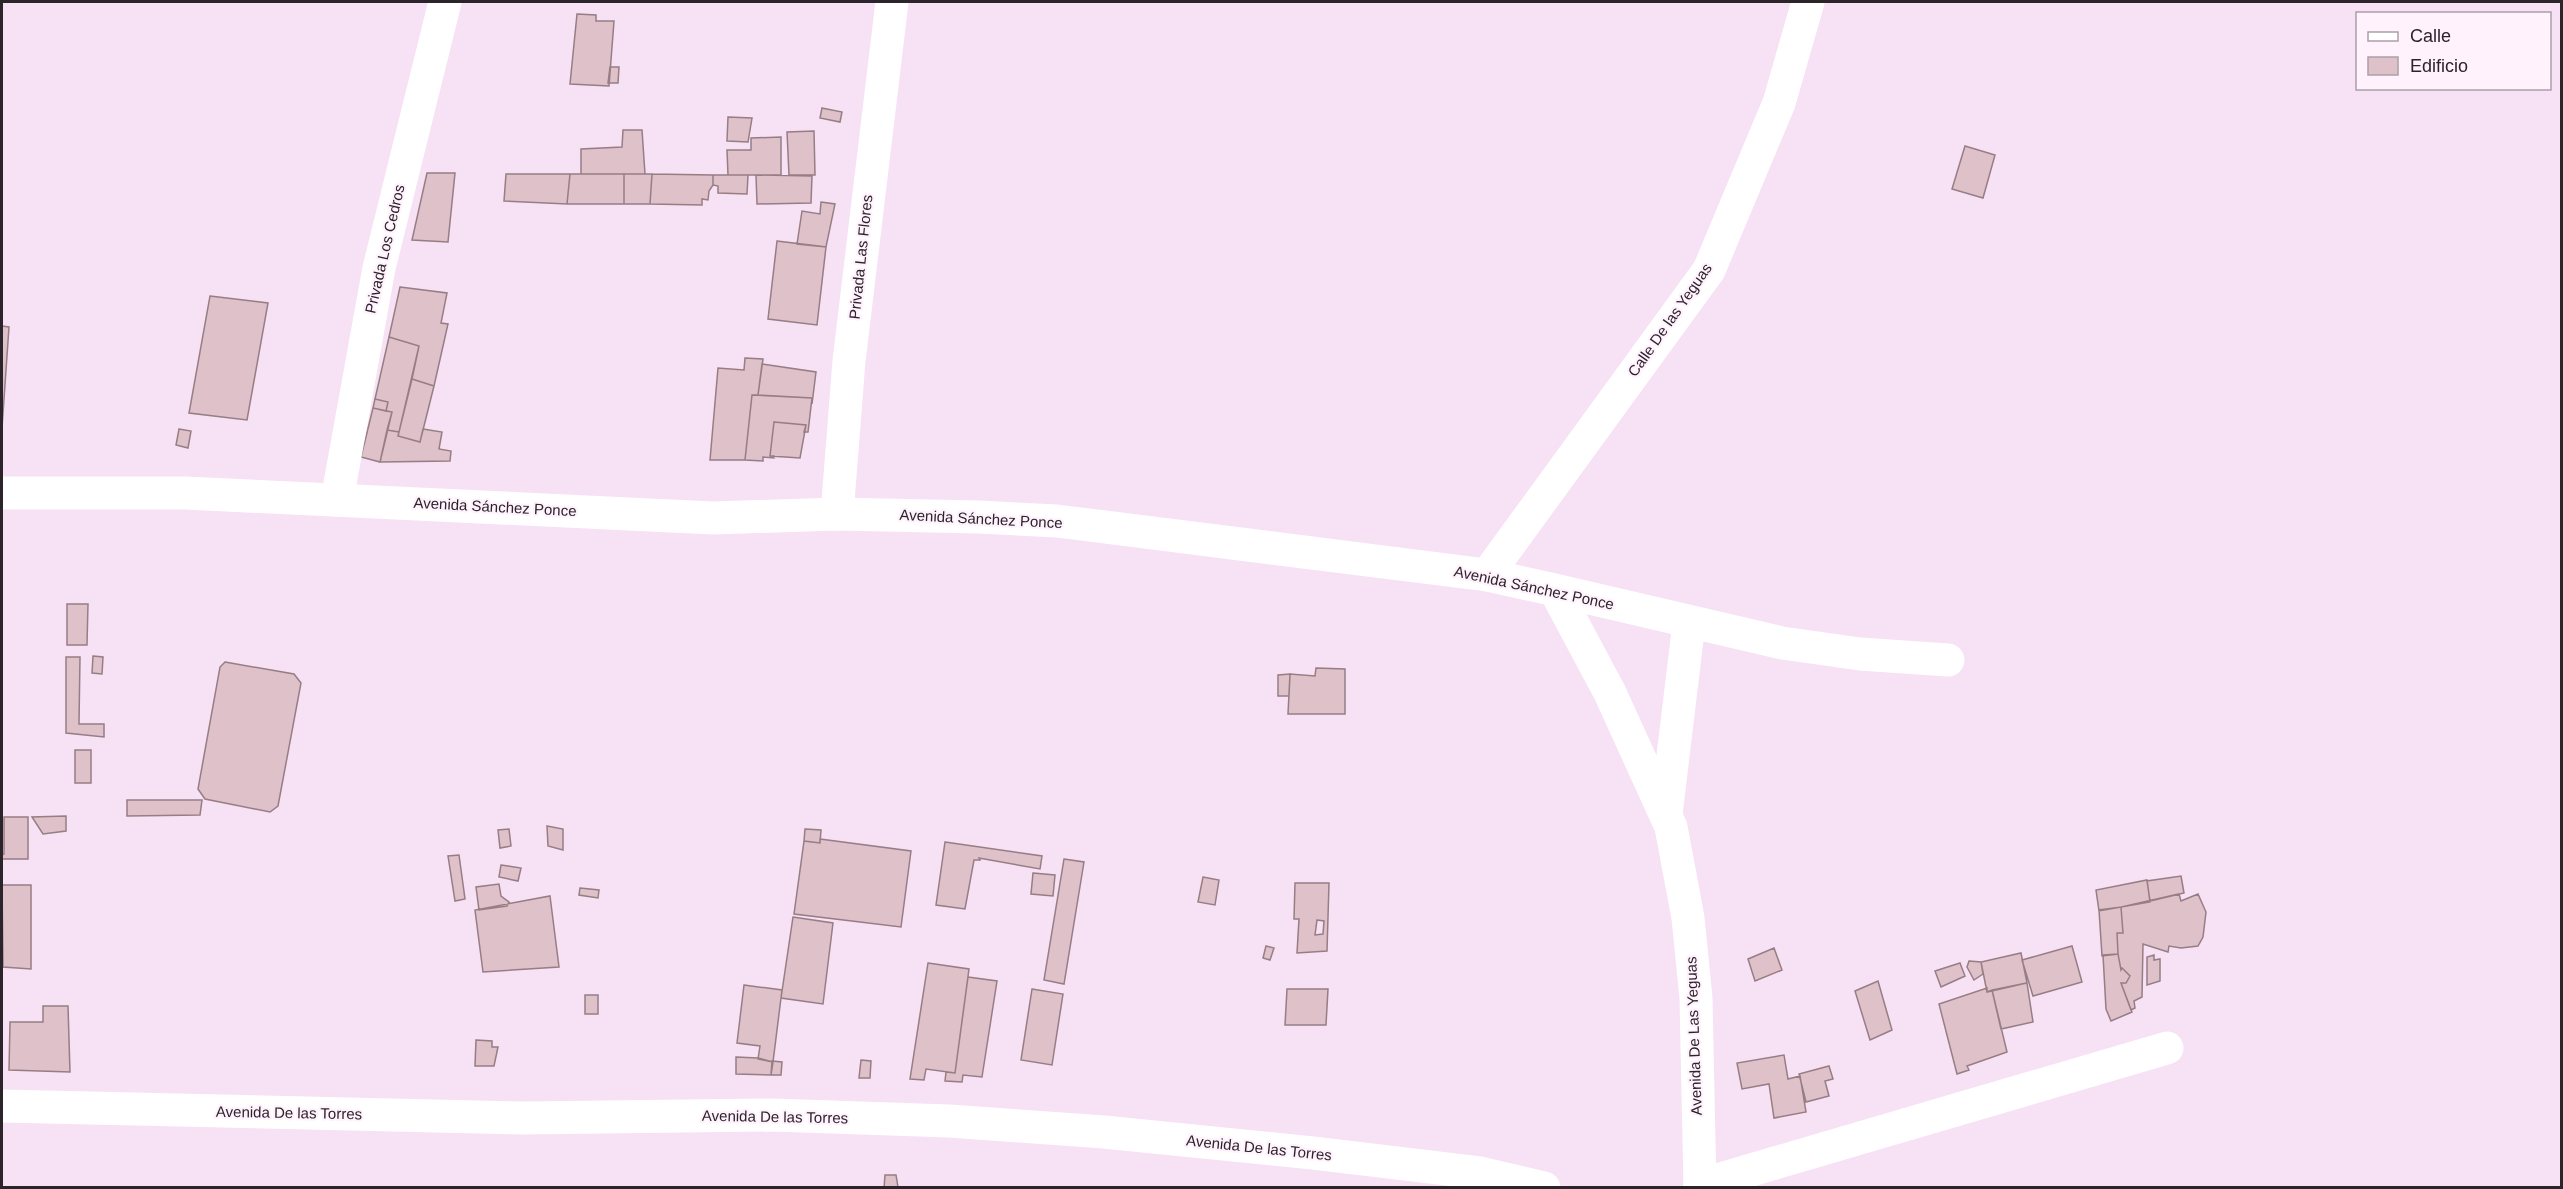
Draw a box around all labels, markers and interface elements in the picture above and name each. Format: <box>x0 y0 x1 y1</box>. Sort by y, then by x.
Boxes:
legend <box>2356 12 2551 90</box>
text: Calle <box>2410 26 2451 46</box>
text: Edificio <box>2410 56 2468 76</box>
street label: Privada Los Cedros <box>361 183 408 315</box>
street label: Privada Las Flores <box>846 194 875 320</box>
street label: Calle De las Yeguas <box>1624 260 1715 380</box>
street label: Avenida Sánchez Ponce <box>413 494 577 519</box>
street label: Avenida Sánchez Ponce <box>899 506 1063 531</box>
street label: Avenida Sánchez Ponce <box>1453 562 1616 613</box>
street label: Avenida De Las Yeguas <box>1682 956 1705 1116</box>
street label: Avenida De las Torres <box>216 1103 362 1122</box>
street label: Avenida De las Torres <box>702 1107 848 1126</box>
street label: Avenida De las Torres <box>1185 1131 1333 1164</box>

